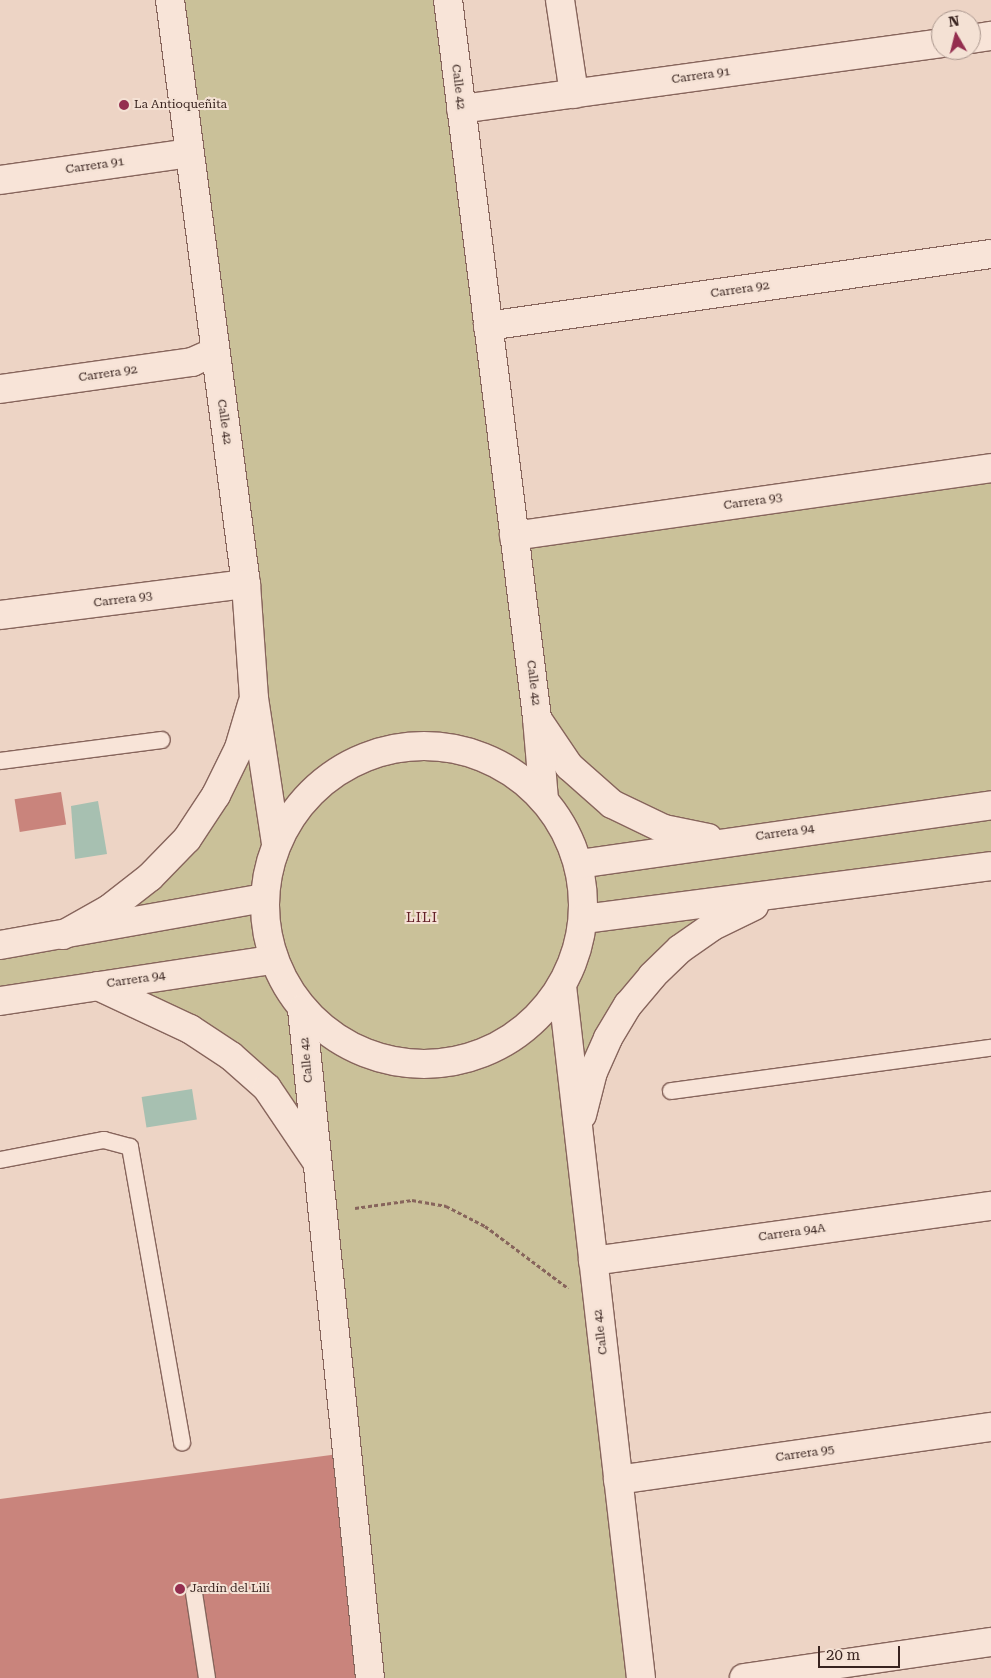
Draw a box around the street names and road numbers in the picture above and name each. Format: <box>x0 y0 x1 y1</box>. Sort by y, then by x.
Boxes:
street label: Calle 42 <box>448 63 468 111</box>
street label: Carrera 91 <box>671 65 731 87</box>
street label: Carrera 91 <box>65 155 125 177</box>
street label: Carrera 92 <box>710 279 770 301</box>
street label: Carrera 92 <box>78 363 138 385</box>
street label: Calle 42 <box>214 398 234 446</box>
street label: Carrera 93 <box>723 491 783 513</box>
street label: Carrera 93 <box>93 589 153 611</box>
street label: Calle 42 <box>523 659 543 707</box>
street label: Carrera 94 <box>755 822 815 844</box>
street label: Carrera 94 <box>106 969 166 991</box>
street label: Calle 42 <box>298 1037 316 1083</box>
street label: Carrera 94A <box>758 1221 826 1245</box>
street label: Calle 42 <box>591 1308 611 1356</box>
street label: Carrera 95 <box>775 1443 835 1465</box>

